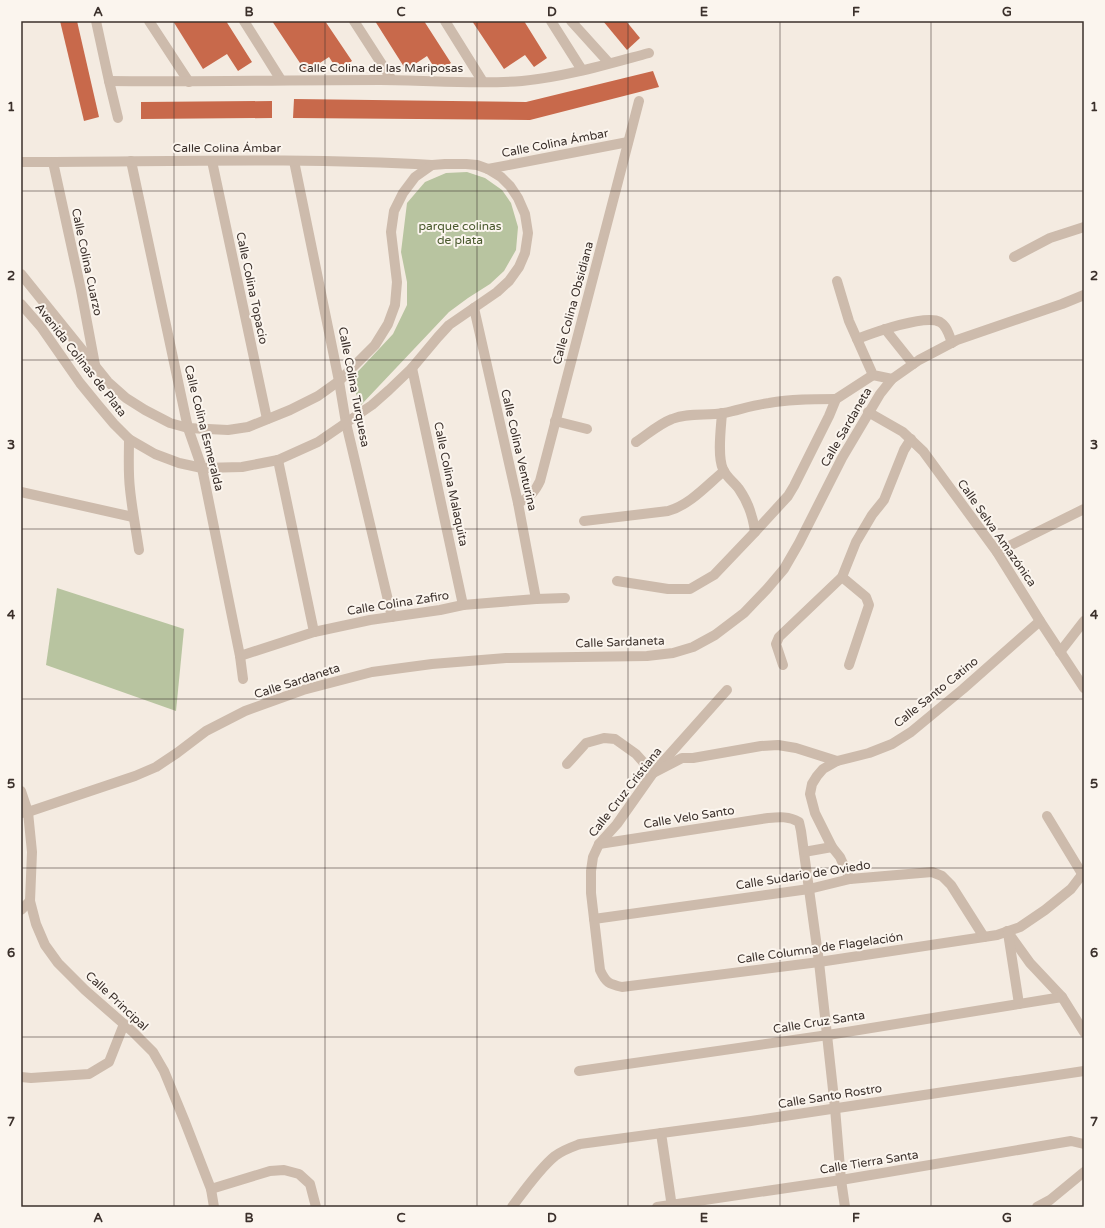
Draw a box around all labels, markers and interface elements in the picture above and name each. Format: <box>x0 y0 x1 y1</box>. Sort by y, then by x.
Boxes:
text: A <box>93 4 103 20</box>
text: B <box>244 4 254 20</box>
text: C <box>396 4 406 20</box>
text: D <box>547 4 557 20</box>
text: E <box>700 4 708 20</box>
text: F <box>852 4 860 20</box>
text: G <box>1002 4 1012 20</box>
street label: Calle Colina de las Mariposas <box>299 61 464 75</box>
text: 1 <box>7 99 15 115</box>
text: 1 <box>1090 99 1098 115</box>
street label: Calle Colina Ámbar <box>500 126 610 160</box>
street label: Calle Colina Ámbar <box>173 141 282 155</box>
street label: Calle Colina Cuarzo <box>69 207 105 317</box>
park label: parque colinas de plata <box>419 219 502 247</box>
street label: Calle Colina Topacio <box>233 231 271 345</box>
street label: Calle Colina Obsidiana <box>550 240 596 366</box>
text: 2 <box>7 268 15 284</box>
text: 2 <box>1090 268 1098 284</box>
street label: Avenida Colinas de Plata <box>32 300 130 420</box>
street label: Calle Colina Turquesa <box>335 326 373 448</box>
street label: Calle Colina Esmeralda <box>182 364 226 492</box>
street label: Calle Sardaneta <box>818 385 874 469</box>
street label: Calle Colina Venturina <box>498 388 540 512</box>
street label: Calle Colina Malaquita <box>431 421 471 547</box>
text: 3 <box>7 437 15 453</box>
text: 3 <box>1090 437 1098 453</box>
street label: Calle Selva Amazónica <box>955 477 1039 589</box>
street label: Calle Colina Zafiro <box>346 588 450 618</box>
text: 4 <box>7 607 16 623</box>
text: 4 <box>1090 607 1099 623</box>
street label: Calle Sardaneta <box>575 633 665 651</box>
street label: Calle Santo Catino <box>891 654 981 730</box>
street label: Calle Sardaneta <box>252 661 342 701</box>
street label: Calle Cruz Cristiana <box>586 744 664 840</box>
text: 5 <box>7 776 15 792</box>
text: 5 <box>1090 776 1098 792</box>
street label: Calle Velo Santo <box>643 803 735 831</box>
street label: Calle Sudario de Oviedo <box>735 857 871 893</box>
street label: Calle Columna de Flagelación <box>736 929 904 967</box>
text: 6 <box>7 945 15 961</box>
text: 6 <box>1090 945 1098 961</box>
street label: Calle Principal <box>83 968 151 1034</box>
street label: Calle Cruz Santa <box>772 1008 866 1036</box>
street label: Calle Santo Rostro <box>777 1081 883 1111</box>
text: 7 <box>7 1114 15 1130</box>
text: 7 <box>1090 1114 1098 1130</box>
street label: Calle Tierra Santa <box>819 1147 919 1177</box>
text: A <box>93 1210 103 1226</box>
text: B <box>244 1210 254 1226</box>
text: C <box>396 1210 406 1226</box>
text: D <box>547 1210 557 1226</box>
text: E <box>700 1210 708 1226</box>
text: F <box>852 1210 860 1226</box>
text: G <box>1002 1210 1012 1226</box>

